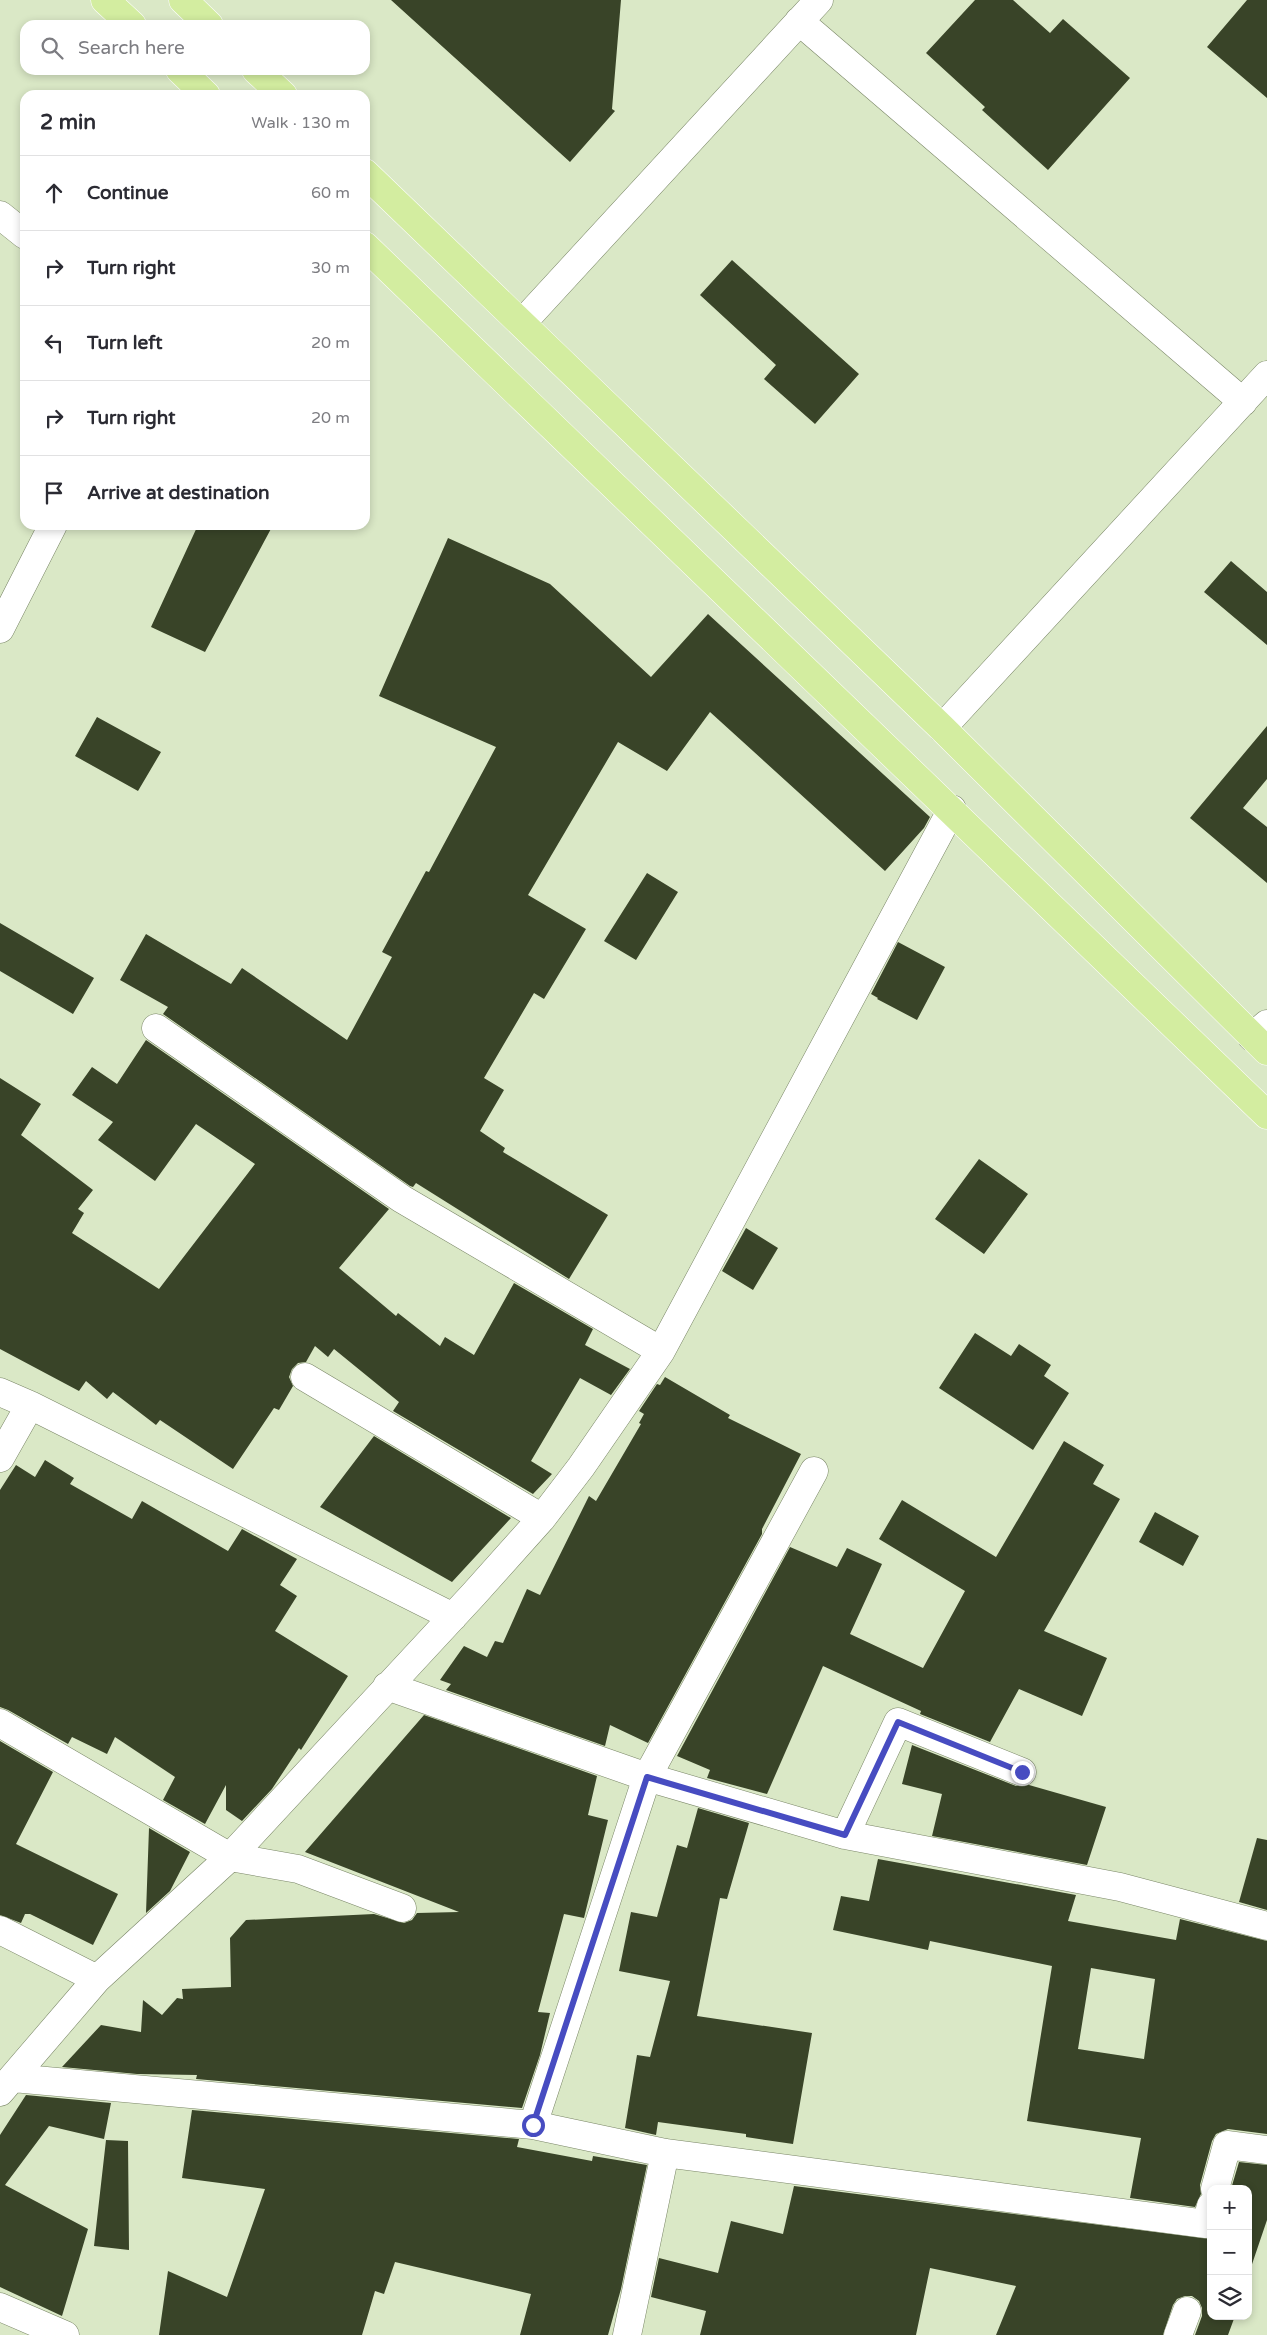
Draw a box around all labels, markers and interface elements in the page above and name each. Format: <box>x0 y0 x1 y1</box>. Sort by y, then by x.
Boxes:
search box <box>20 20 370 75</box>
icon: search <box>38 34 66 62</box>
text: Search here <box>78 37 185 59</box>
text: 2 min <box>40 110 96 135</box>
text: Walk · 130 m <box>251 113 350 133</box>
icon: ahead <box>40 179 68 207</box>
text: Continue <box>87 182 169 204</box>
text: 60 m <box>311 183 350 203</box>
icon: right <box>40 254 68 282</box>
text: Turn right <box>87 257 175 279</box>
text: 30 m <box>311 258 350 278</box>
icon: left <box>40 329 68 357</box>
text: Turn left <box>87 332 163 354</box>
text: 20 m <box>311 333 350 353</box>
icon: right <box>40 404 68 432</box>
text: Turn right <box>87 407 175 429</box>
text: 20 m <box>311 408 350 428</box>
icon: arrive <box>40 479 68 507</box>
text: Arrive at destination <box>87 482 270 504</box>
route end <box>1011 1761 1034 1784</box>
route start <box>522 2114 545 2137</box>
map controls <box>1207 2185 1252 2320</box>
button: + <box>1207 2185 1252 2230</box>
button: − <box>1207 2230 1252 2275</box>
button: layers <box>1207 2275 1252 2320</box>

